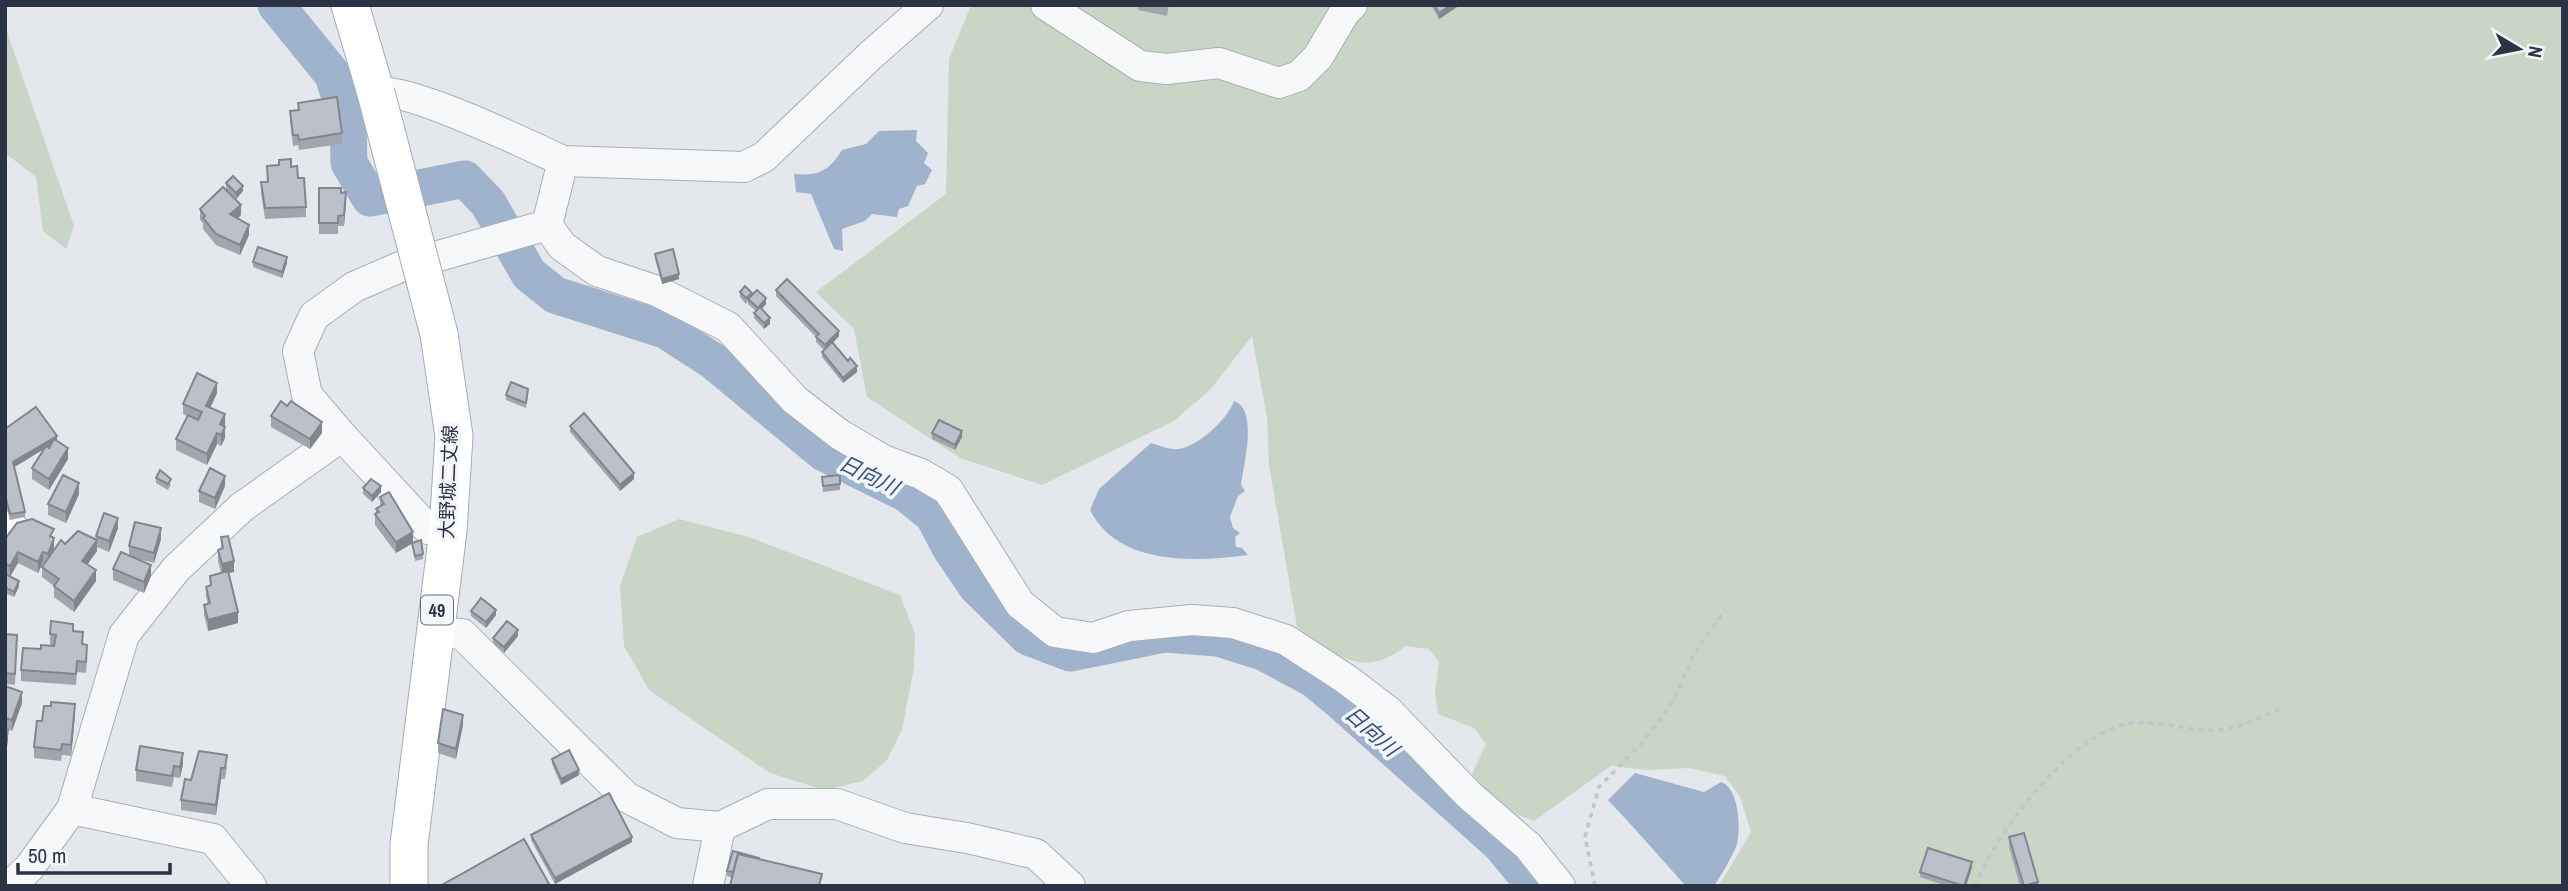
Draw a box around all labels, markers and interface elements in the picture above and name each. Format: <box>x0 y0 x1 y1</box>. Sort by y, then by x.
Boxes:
north arrow <box>2484 14 2554 84</box>
text: N <box>2522 44 2550 60</box>
street label: 大野城二丈線 <box>433 425 463 539</box>
water label: 日向川 <box>834 448 905 503</box>
road number: 49 <box>421 596 453 624</box>
water label: 日向川 <box>1339 699 1407 764</box>
scale bar <box>18 832 170 876</box>
text: 50 m <box>28 841 66 870</box>

